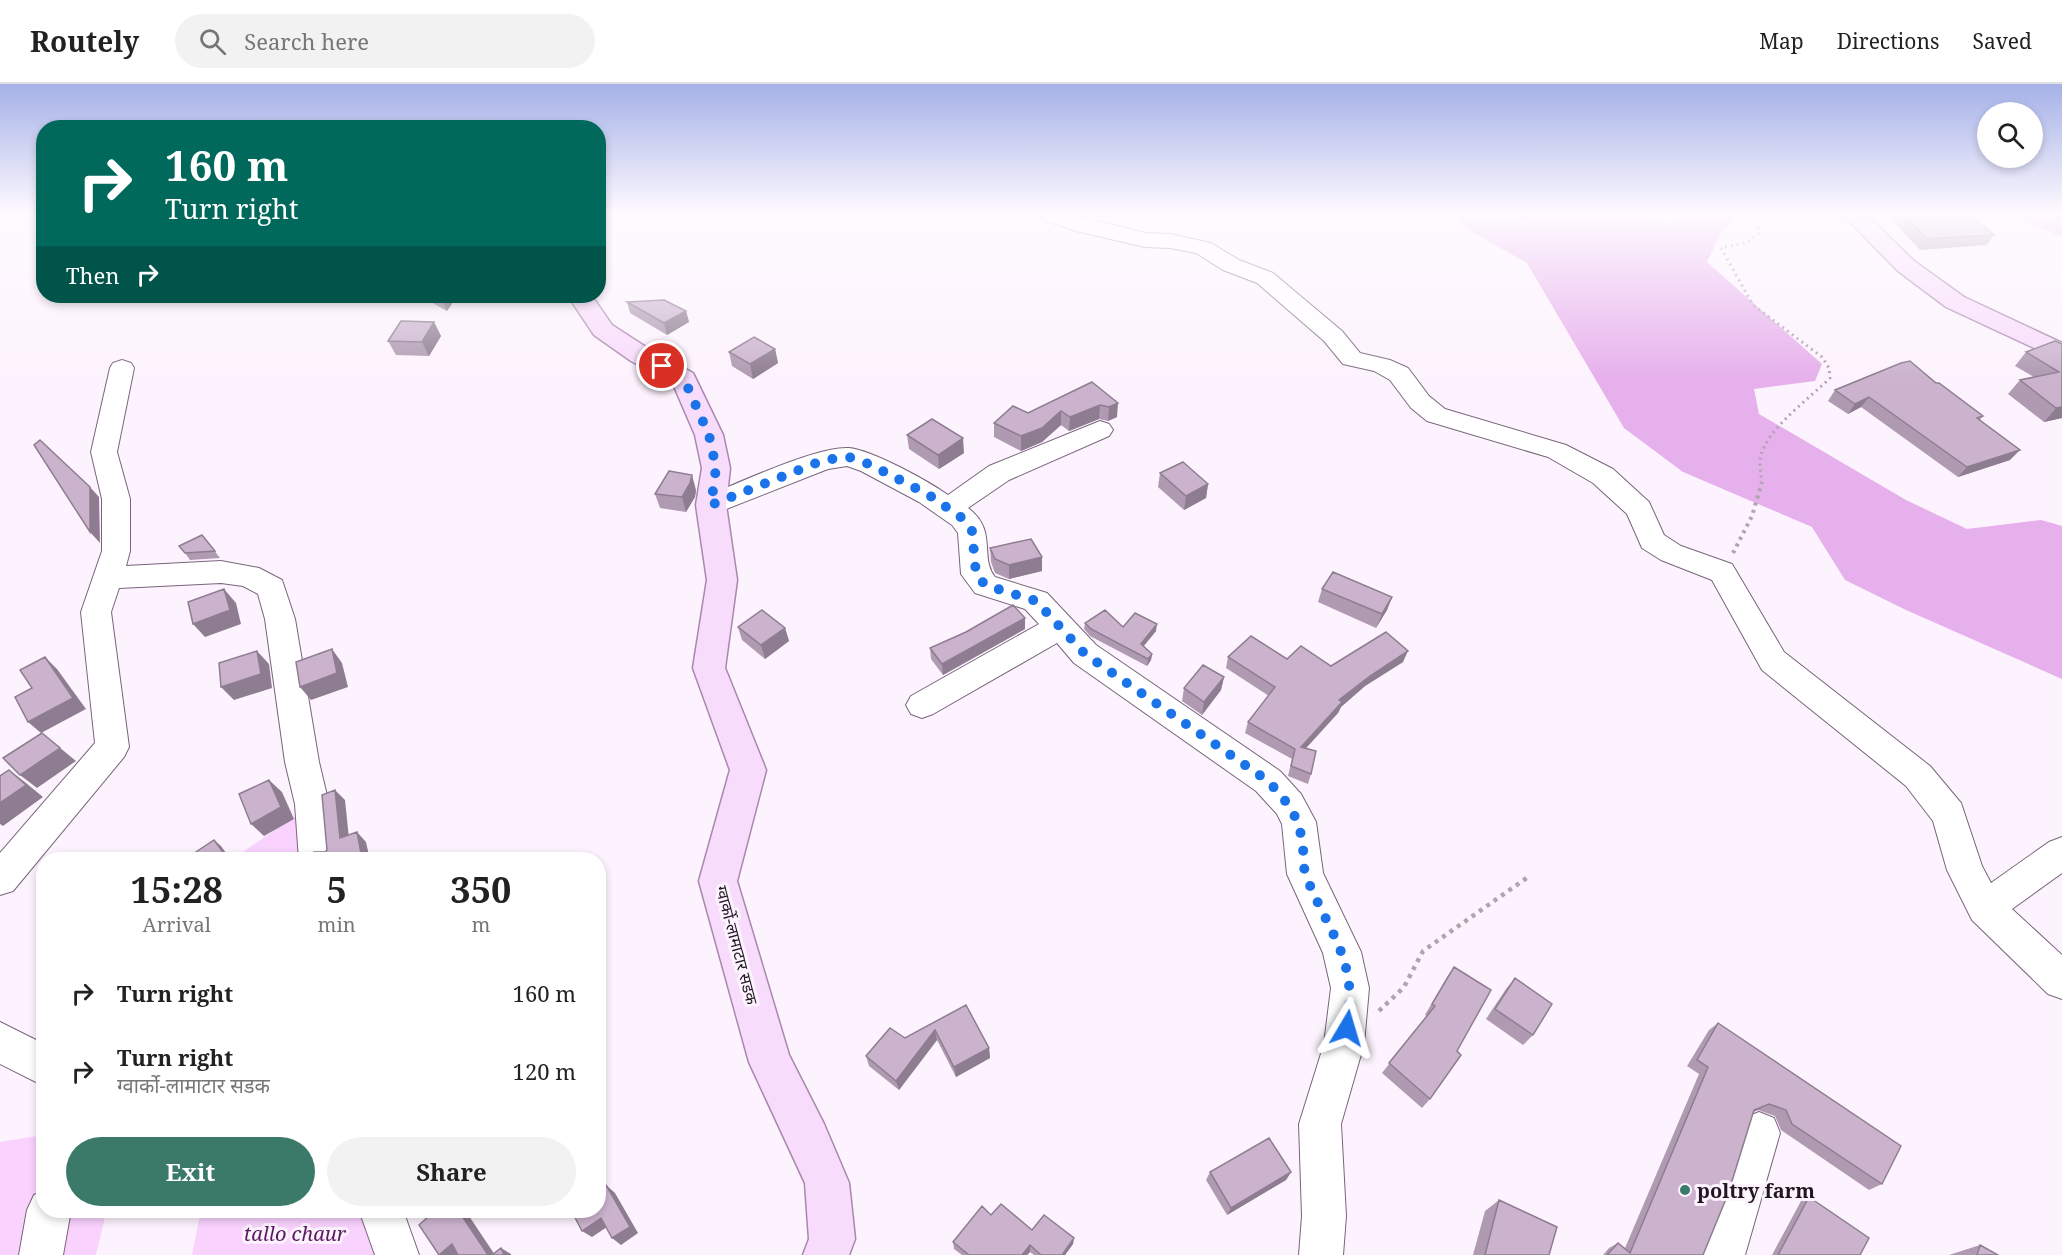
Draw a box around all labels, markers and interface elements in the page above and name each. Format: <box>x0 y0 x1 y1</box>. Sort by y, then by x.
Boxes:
search box <box>175 14 595 68</box>
text: Routely <box>30 22 139 60</box>
icon: search <box>196 25 229 58</box>
text: Search here <box>244 26 369 56</box>
text: Map <box>1759 27 1804 55</box>
text: Directions <box>1837 27 1939 55</box>
text: Saved <box>1972 27 2032 55</box>
map controls <box>1977 102 2043 168</box>
button: search <box>1977 102 2043 168</box>
text: 160 m <box>165 136 289 193</box>
icon: right <box>66 144 144 222</box>
text: Turn right <box>165 190 298 227</box>
icon: right <box>131 258 164 291</box>
text: Then <box>66 260 119 290</box>
pin <box>636 340 687 391</box>
icon: arrive <box>645 349 678 382</box>
text: 15:28 <box>131 865 223 914</box>
text: 5 <box>326 865 347 914</box>
text: 350 <box>450 865 511 914</box>
street label: ग्वार्को-लामाटार सडक <box>711 883 764 1008</box>
text: Arrival <box>143 911 211 938</box>
text: min <box>318 911 356 938</box>
text: m <box>471 911 490 938</box>
icon: right <box>66 977 99 1010</box>
text: Turn right <box>117 978 233 1008</box>
text: 160 m <box>513 978 576 1008</box>
position arrow <box>1315 996 1379 1060</box>
text: Turn right <box>117 1042 233 1072</box>
icon: right <box>66 1055 99 1088</box>
text: 120 m <box>513 1056 576 1086</box>
text: ग्वार्को-लामाटार सडक <box>117 1072 270 1099</box>
button: Exit <box>66 1137 315 1206</box>
button: Share <box>327 1137 576 1206</box>
place label: poltry farm <box>1697 1177 1815 1204</box>
marker: poltry farm <box>1678 1183 1692 1197</box>
park label: tallo chaur <box>244 1220 347 1247</box>

